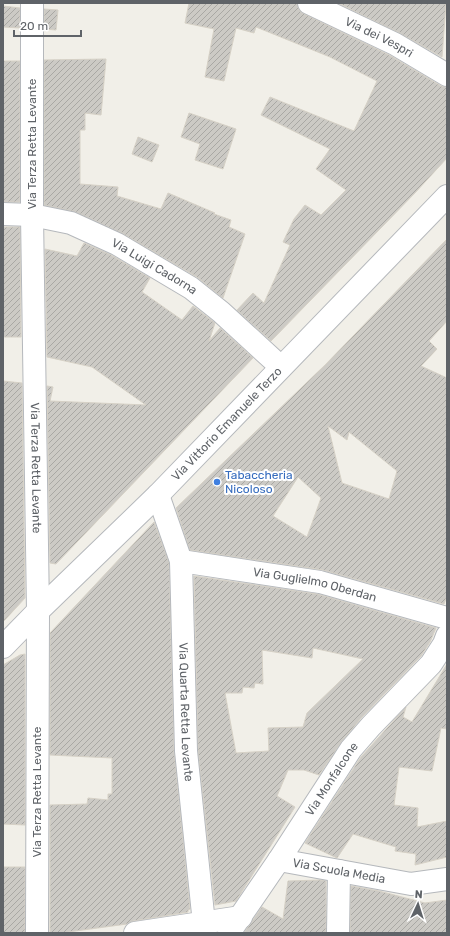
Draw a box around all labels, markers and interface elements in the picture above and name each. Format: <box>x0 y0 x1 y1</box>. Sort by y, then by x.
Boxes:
scale bar <box>14 12 81 38</box>
street label: Via dei Vespri <box>343 14 416 60</box>
text: 20 m <box>20 19 48 33</box>
street label: Via Terza Retta Levante <box>25 78 39 209</box>
street label: Via Luigi Cadorna <box>110 236 200 297</box>
street label: Via Vittorio Emanuele Terzo <box>169 364 285 484</box>
street label: Via Terza Retta Levante <box>28 402 44 534</box>
place label: Tabaccheria Nicoloso <box>225 468 293 496</box>
marker: Tabaccheria Nicoloso <box>212 477 222 487</box>
street label: Via Guglielmo Oberdan <box>252 565 378 605</box>
street label: Via Quarta Retta Levante <box>176 642 196 783</box>
street label: Via Terza Retta Levante <box>30 726 44 857</box>
street label: Via Monfalcone <box>302 739 361 819</box>
street label: Via Scuola Media <box>292 856 386 886</box>
north arrow <box>398 884 438 924</box>
text: N <box>414 888 423 901</box>

